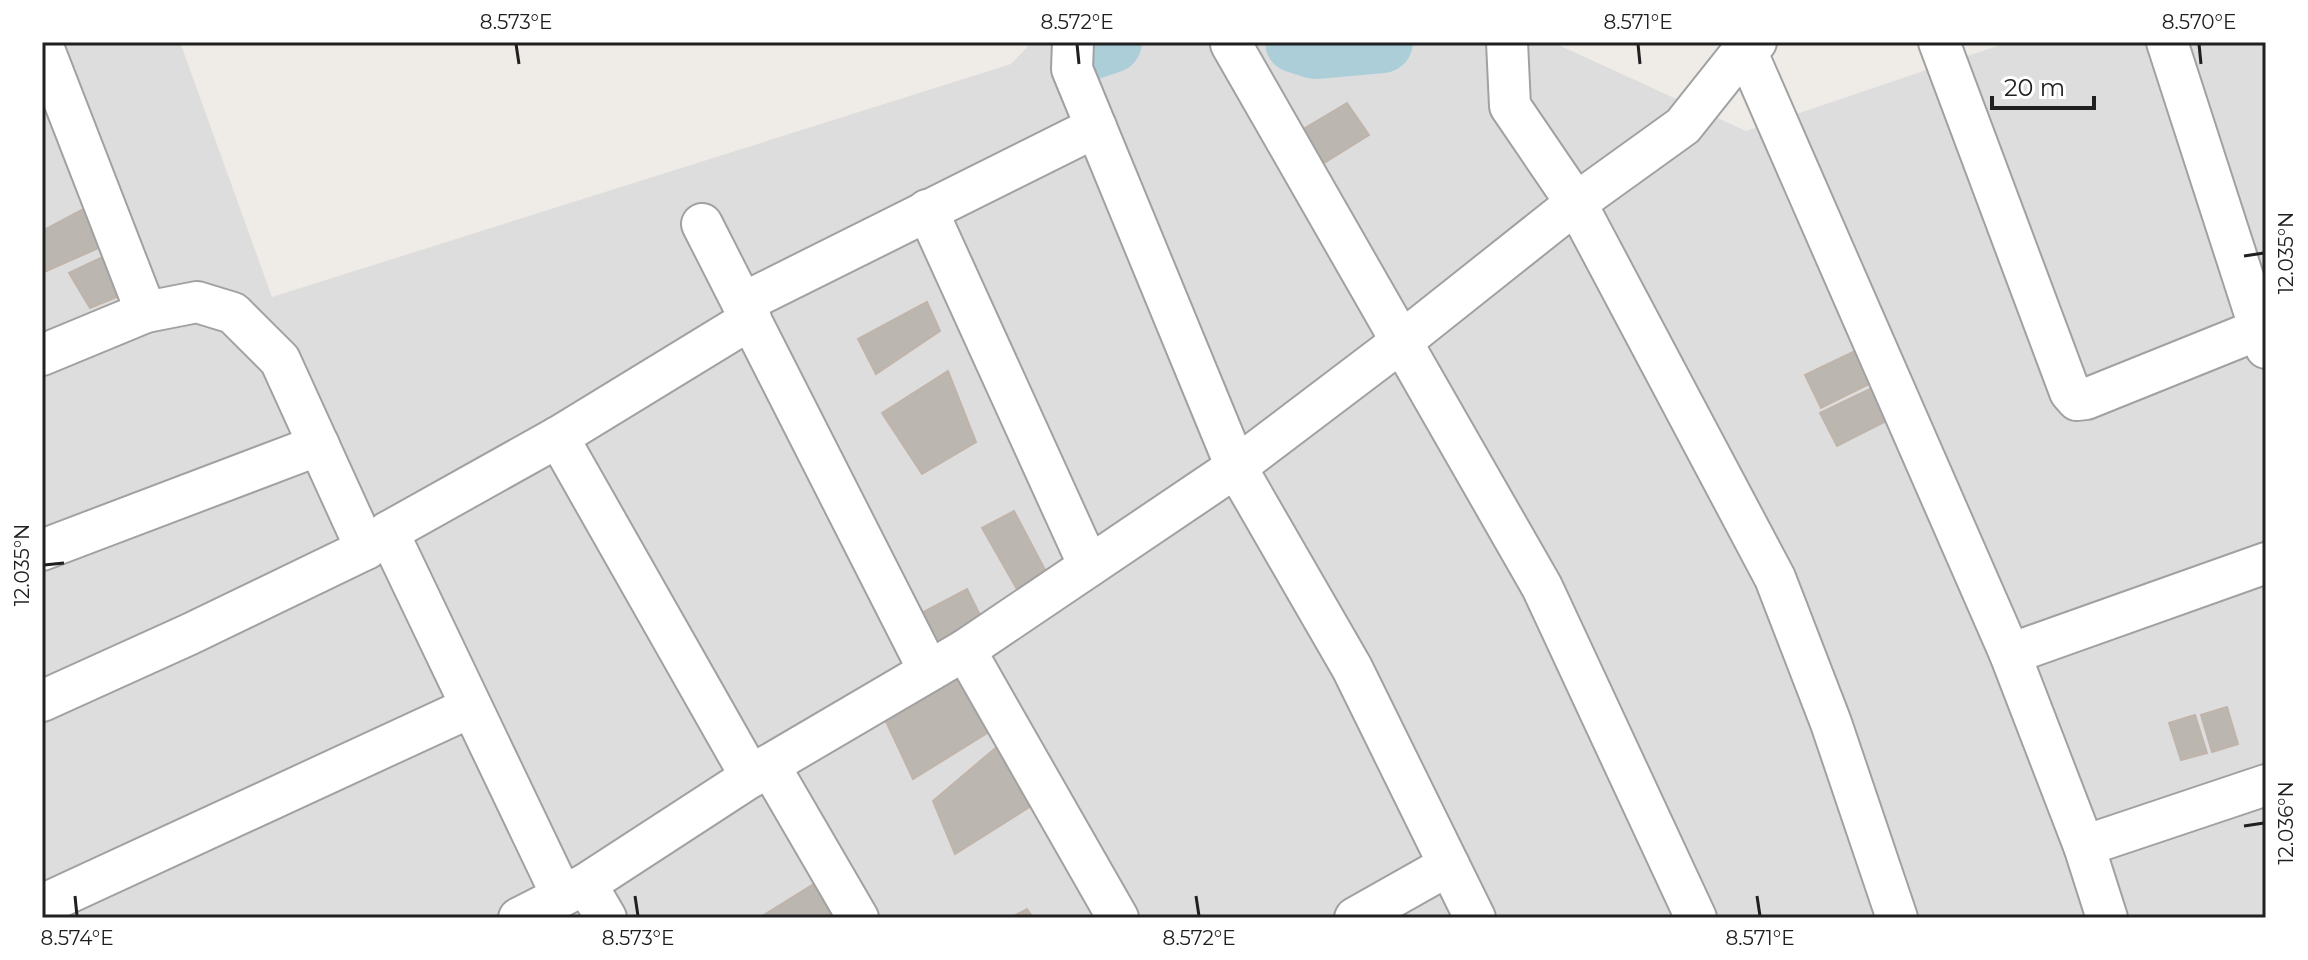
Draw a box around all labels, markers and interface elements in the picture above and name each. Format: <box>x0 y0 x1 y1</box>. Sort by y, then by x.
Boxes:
text: 8.573°E <box>480 10 552 34</box>
text: 8.572°E <box>1040 10 1114 34</box>
text: 8.571°E <box>1603 10 1673 34</box>
text: 8.570°E <box>2162 10 2236 34</box>
scale bar <box>1992 60 2094 110</box>
text: 20 m <box>2004 73 2065 102</box>
text: 12.035°N <box>2274 212 2298 294</box>
text: 12.035°N <box>10 524 34 606</box>
text: 12.036°N <box>2274 781 2298 865</box>
text: 8.574°E <box>40 926 114 950</box>
text: 8.573°E <box>602 926 674 950</box>
text: 8.572°E <box>1162 926 1236 950</box>
text: 8.571°E <box>1725 926 1795 950</box>

